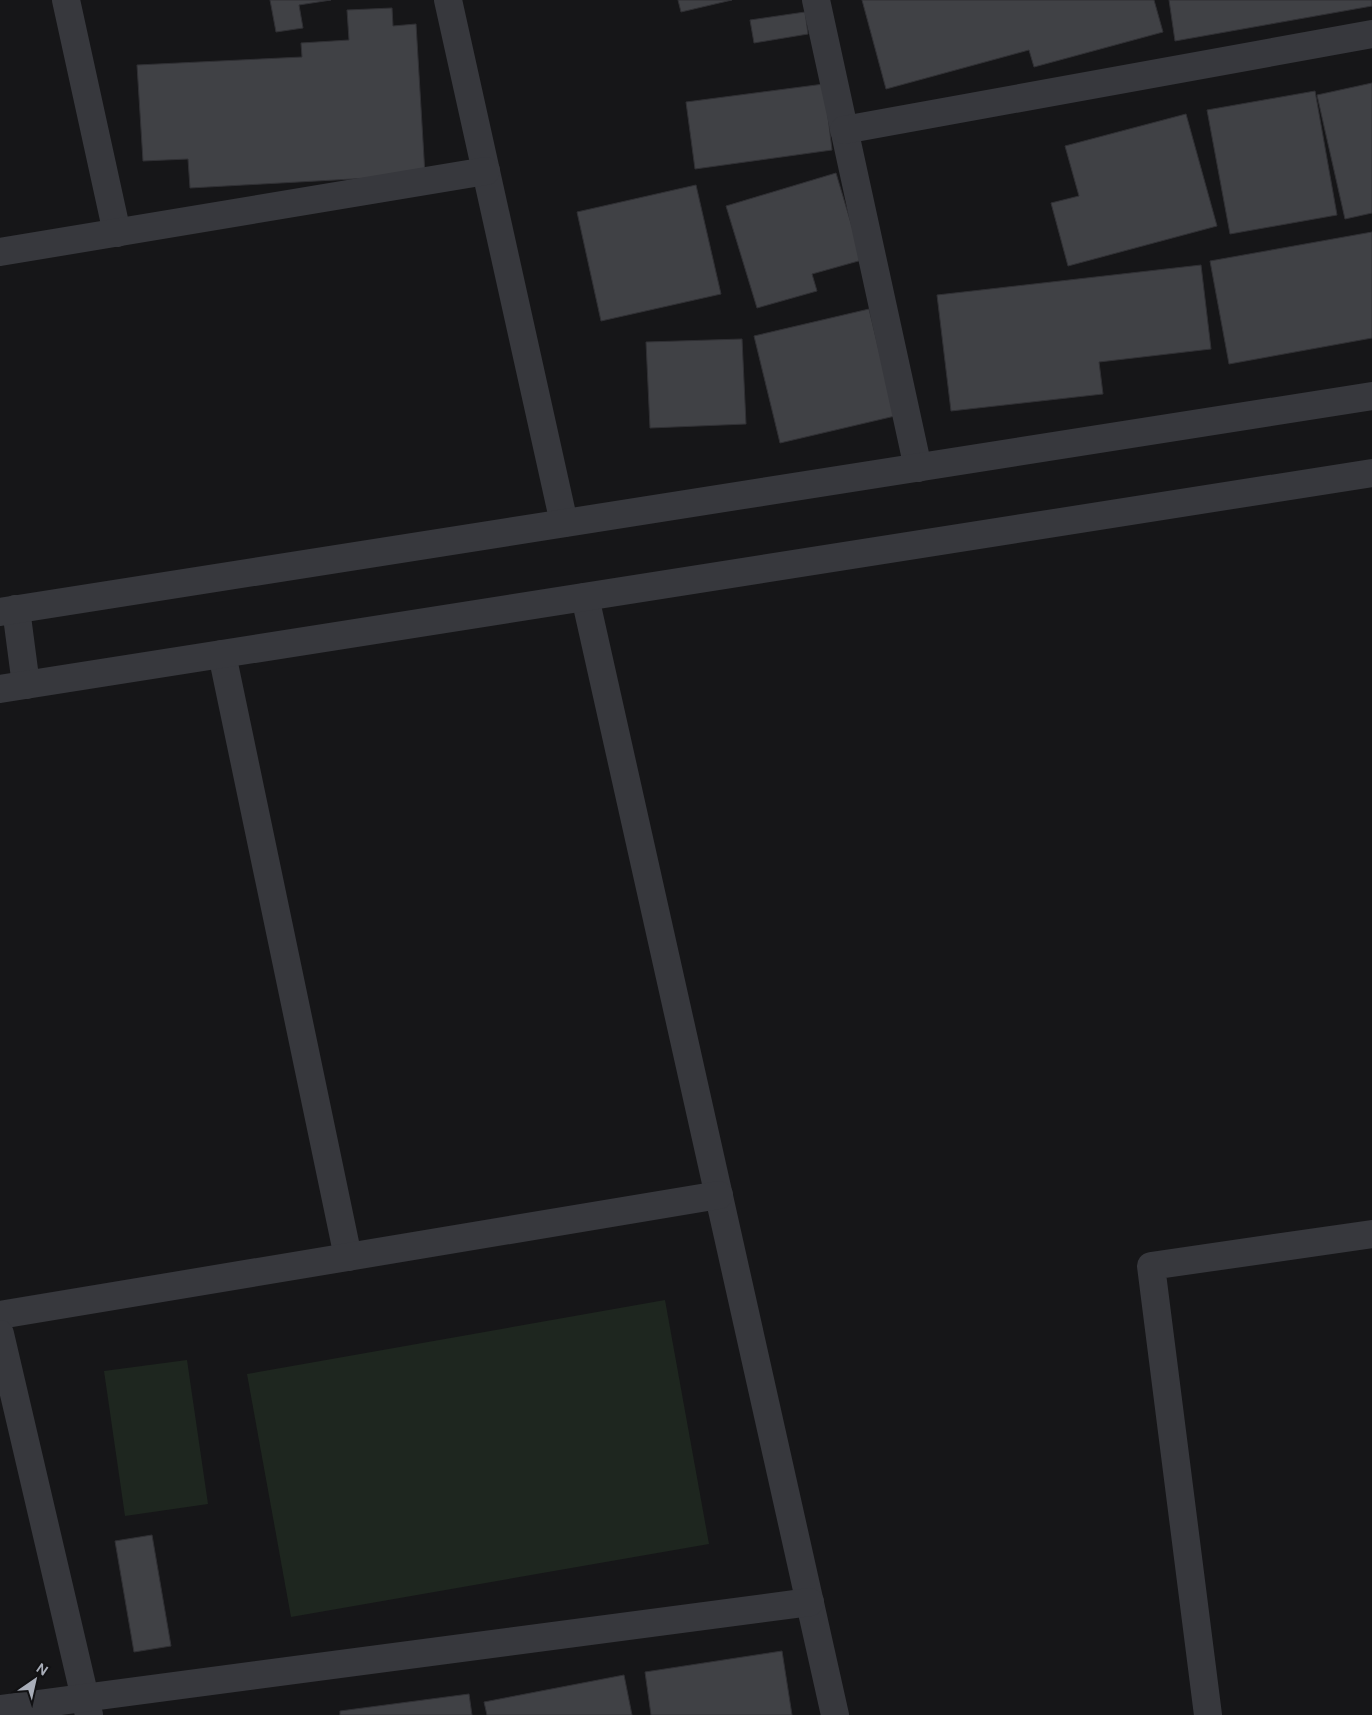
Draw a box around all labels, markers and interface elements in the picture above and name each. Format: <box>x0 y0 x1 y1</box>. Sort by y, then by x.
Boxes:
north arrow <box>10 1655 60 1705</box>
text: N <box>33 1659 52 1680</box>

